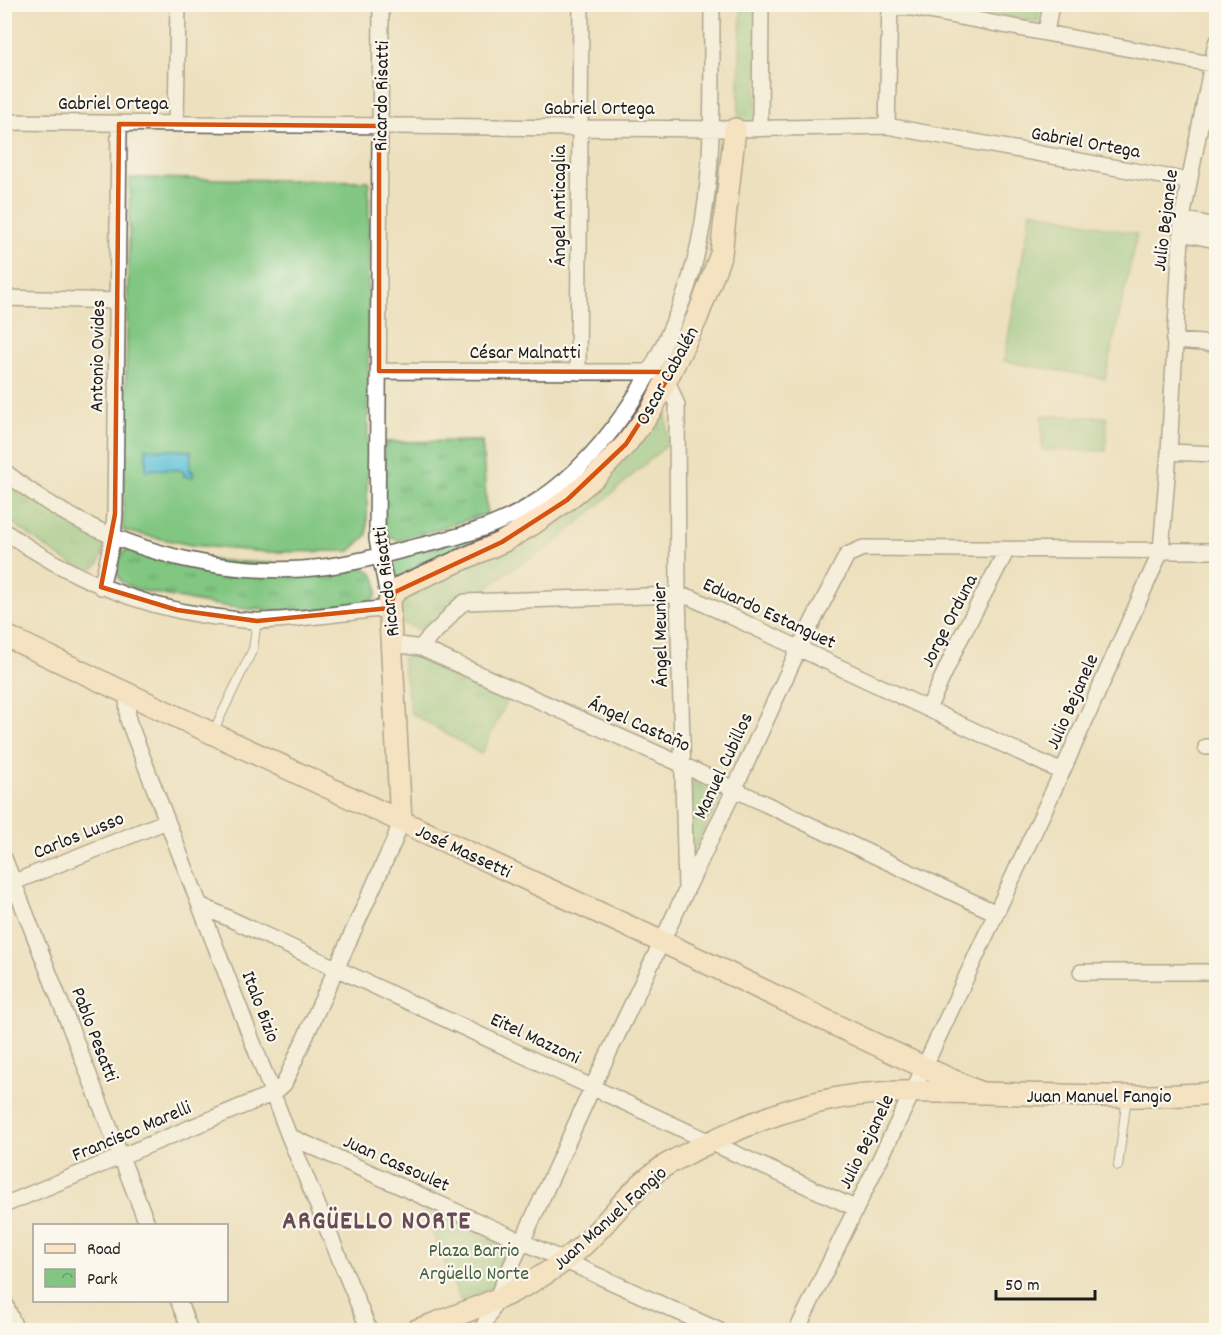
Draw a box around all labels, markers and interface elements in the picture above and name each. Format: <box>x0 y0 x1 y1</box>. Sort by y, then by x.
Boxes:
street label: Ricardo Risatti <box>368 40 398 152</box>
street label: Gabriel Ortega <box>58 91 169 119</box>
street label: Gabriel Ortega <box>544 96 655 124</box>
street label: Gabriel Ortega <box>1029 121 1143 167</box>
street label: Ángel Anticaglia <box>547 145 575 267</box>
street label: Julio Bejanele <box>1147 168 1187 273</box>
street label: Antonio Ovides <box>84 299 114 413</box>
street label: Oscar Cabalén <box>630 322 707 431</box>
street label: César Malnatti <box>469 340 581 368</box>
street label: Ricardo Risatti <box>367 525 409 638</box>
street label: Jorge Orduna <box>915 569 986 673</box>
street label: Eduardo Estanguet <box>698 572 840 658</box>
street label: Ángel Meunier <box>647 582 677 688</box>
street label: Julio Bejanele <box>1040 650 1107 755</box>
street label: Ángel Castaño <box>583 691 694 761</box>
street label: Manuel Cubillos <box>688 708 762 824</box>
street label: Carlos Lusso <box>29 806 129 868</box>
street label: José Massetti <box>410 818 516 887</box>
street label: Italo Bizio <box>233 967 286 1047</box>
street label: Pablo Pesatti <box>62 984 124 1087</box>
street label: Eitel Mazzoni <box>485 1007 585 1073</box>
street label: Juan Manuel Fangio <box>1026 1084 1172 1112</box>
street label: Julio Bejanele <box>833 1090 903 1194</box>
street label: Francisco Marelli <box>68 1095 196 1170</box>
street label: Juan Cassoulet <box>338 1129 453 1201</box>
street label: Juan Manuel Fangio <box>548 1160 674 1278</box>
district label: ARGÜELLO NORTE <box>282 1204 472 1241</box>
legend <box>33 1224 228 1302</box>
text: Road <box>87 1238 121 1263</box>
park label: Plaza Barrio Argüello Norte <box>419 1238 529 1289</box>
scale bar <box>996 1263 1095 1301</box>
text: Park <box>87 1268 118 1293</box>
text: 50 m <box>1005 1274 1040 1299</box>

